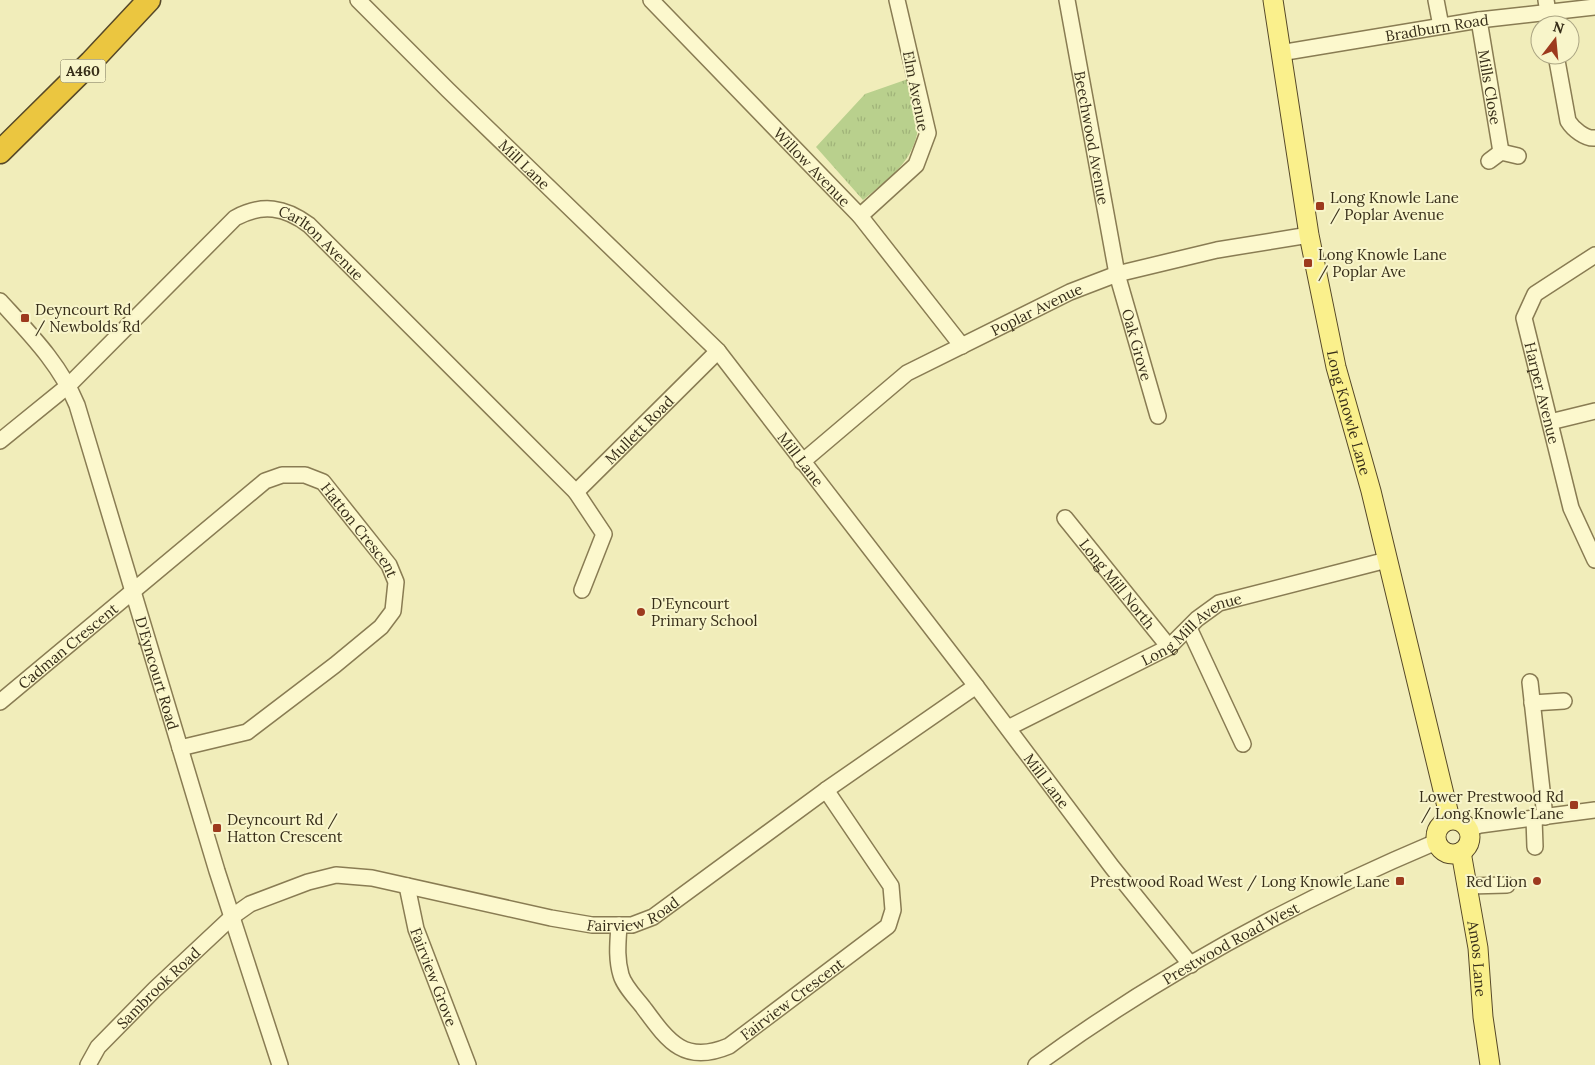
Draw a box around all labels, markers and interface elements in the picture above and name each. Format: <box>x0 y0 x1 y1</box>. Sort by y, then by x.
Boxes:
street label: Bradburn Road <box>1384 9 1490 45</box>
north arrow <box>1530 15 1580 65</box>
text: N <box>1551 17 1566 38</box>
street label: Mills Close <box>1475 48 1506 126</box>
street label: Elm Avenue <box>899 49 933 133</box>
road number: A460 <box>61 59 106 82</box>
street label: Beechwood Avenue <box>1071 69 1114 206</box>
street label: Willow Avenue <box>770 123 855 210</box>
street label: Mill Lane <box>495 135 554 193</box>
place label: Long Knowle Lane / Poplar Avenue <box>1330 188 1459 225</box>
marker: Long Knowle Lane / Poplar Avenue <box>1314 200 1326 212</box>
street label: Carlton Avenue <box>276 201 368 284</box>
place label: Long Knowle Lane / Poplar Ave <box>1318 245 1447 282</box>
marker: Long Knowle Lane / Poplar Ave <box>1302 257 1314 269</box>
street label: Poplar Avenue <box>987 279 1085 340</box>
place label: Deyncourt Rd / Newbolds Rd <box>35 300 140 337</box>
street label: Oak Grove <box>1118 306 1157 383</box>
marker: Deyncourt Rd / Newbolds Rd <box>19 312 31 324</box>
street label: Harper Avenue <box>1521 340 1564 446</box>
street label: Long Knowle Lane <box>1323 348 1376 477</box>
street label: Mullett Road <box>600 391 677 468</box>
street label: Mill Lane <box>774 428 828 490</box>
street label: Hatton Crescent <box>317 478 403 580</box>
street label: Long Mill North <box>1076 534 1160 632</box>
street label: Long Mill Avenue <box>1138 588 1244 669</box>
place label: D'Eyncourt Primary School <box>651 594 758 630</box>
street label: Cadman Crescent <box>14 598 122 693</box>
marker: D'Eyncourt Primary School <box>635 606 647 618</box>
street label: D'Eyncourt Road <box>132 614 184 732</box>
street label: Mill Lane <box>1020 749 1074 812</box>
place label: Lower Prestwood Rd / Long Knowle Lane <box>1419 787 1564 824</box>
marker: Lower Prestwood Rd / Long Knowle Lane <box>1568 799 1580 811</box>
place label: Deyncourt Rd / Hatton Crescent <box>227 810 343 846</box>
marker: Deyncourt Rd / Hatton Crescent <box>211 822 223 834</box>
place label: Prestwood Road West / Long Knowle Lane <box>1090 872 1390 892</box>
place label: Red Lion <box>1466 872 1527 891</box>
marker: Prestwood Road West / Long Knowle Lane <box>1394 875 1406 887</box>
marker: Red Lion <box>1531 875 1543 887</box>
street label: Fairview Road <box>585 892 682 935</box>
street label: Prestwood Road West <box>1159 897 1302 988</box>
street label: Amos Lane <box>1464 918 1491 997</box>
street label: Fairview Grove <box>407 925 462 1029</box>
street label: Sambrook Road <box>112 943 204 1032</box>
street label: Fairview Crescent <box>736 953 848 1044</box>

